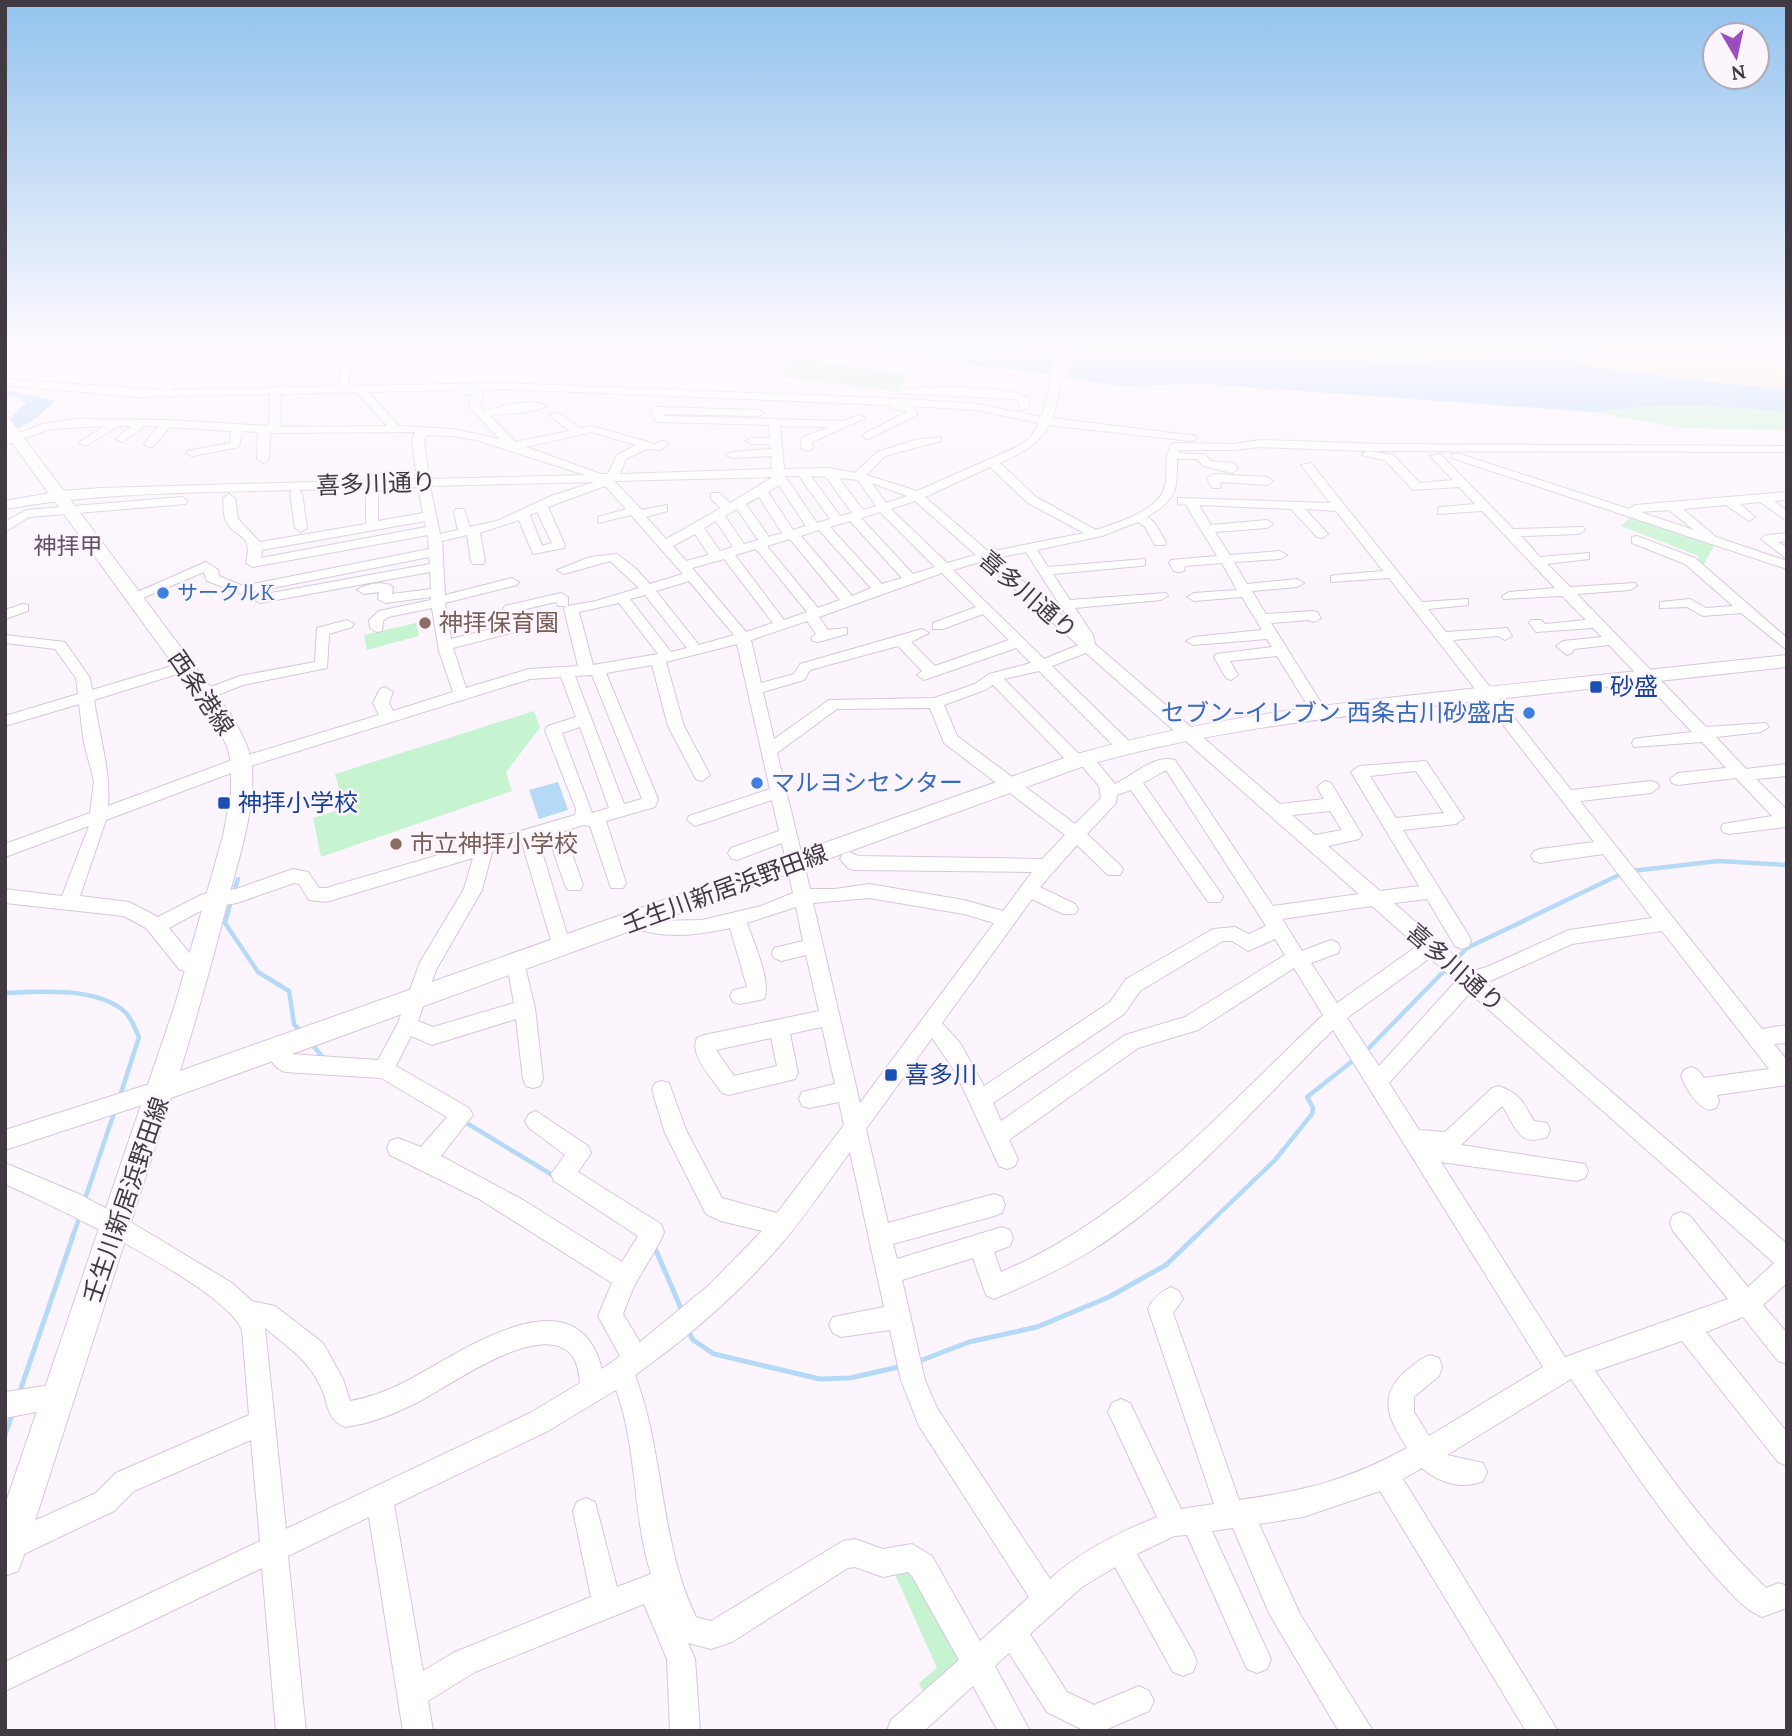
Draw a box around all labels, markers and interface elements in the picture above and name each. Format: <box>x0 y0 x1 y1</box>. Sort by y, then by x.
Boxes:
north arrow <box>1701 21 1771 91</box>
text: N <box>1729 60 1748 86</box>
street label: 喜多川通り <box>315 466 436 501</box>
district label: 神拝甲 <box>34 531 103 560</box>
street label: 喜多川通り <box>973 544 1084 646</box>
place label: サークルK <box>177 579 275 606</box>
marker: サークルK <box>155 585 171 601</box>
place label: 神拝保育園 <box>439 607 559 638</box>
marker: 神拝保育園 <box>417 615 433 631</box>
street label: 西条港線 <box>162 644 241 741</box>
place label: 砂盛 <box>1610 671 1658 702</box>
marker: 砂盛 <box>1588 679 1604 695</box>
place label: セブン-イレブン 西条古川砂盛店 <box>1161 697 1515 728</box>
marker: セブン-イレブン 西条古川砂盛店 <box>1521 705 1537 721</box>
place label: マルヨシセンター <box>771 767 963 798</box>
marker: マルヨシセンター <box>749 775 765 791</box>
place label: 神拝小学校 <box>238 787 358 818</box>
marker: 神拝小学校 <box>216 795 232 811</box>
place label: 市立神拝小学校 <box>410 828 578 859</box>
marker: 市立神拝小学校 <box>388 836 404 852</box>
street label: 壬生川新居浜野田線 <box>618 837 832 940</box>
street label: 喜多川通り <box>1400 917 1511 1019</box>
place label: 喜多川 <box>905 1059 977 1090</box>
marker: 喜多川 <box>883 1067 899 1083</box>
street label: 壬生川新居浜野田線 <box>76 1093 175 1307</box>

